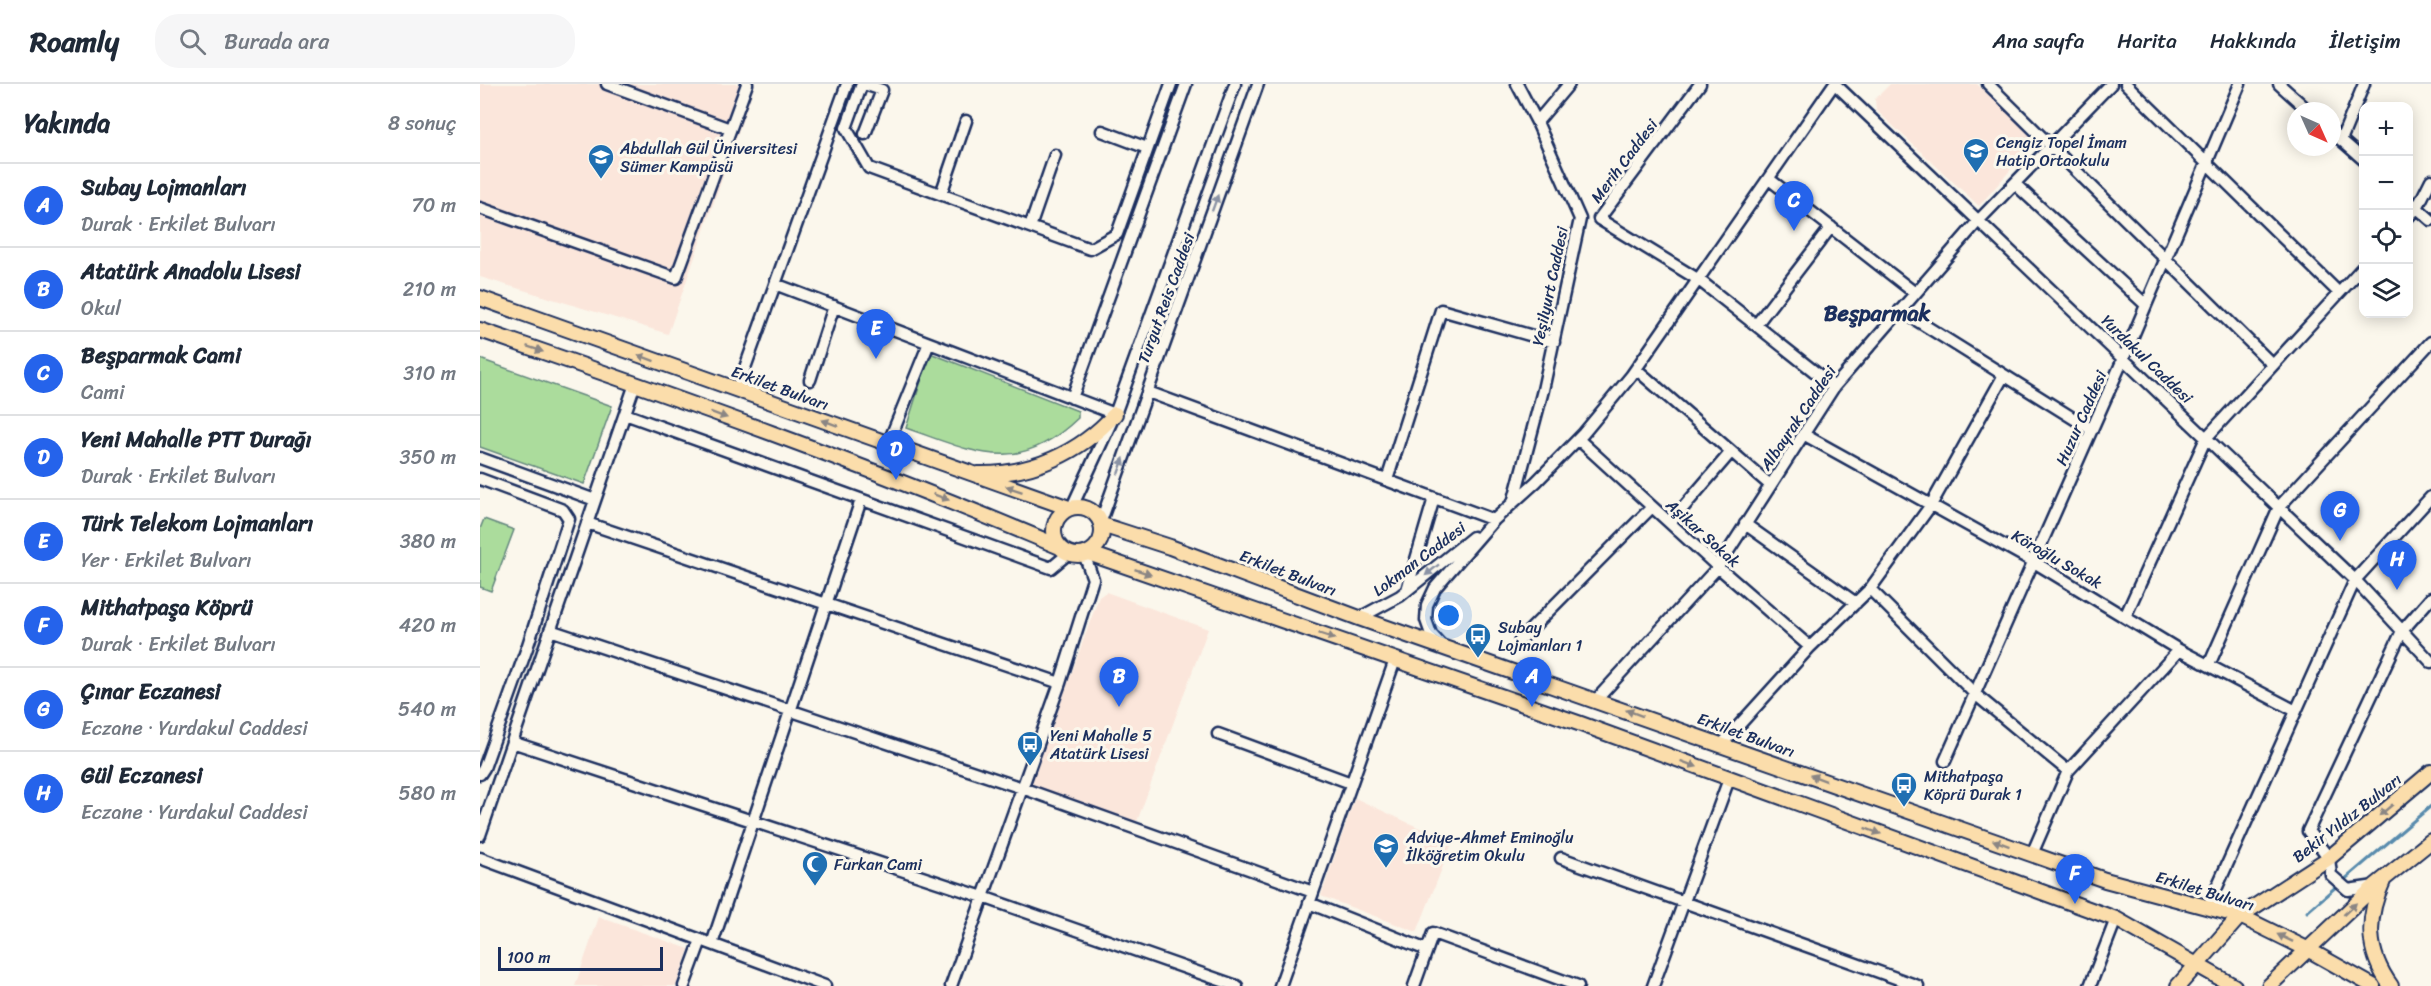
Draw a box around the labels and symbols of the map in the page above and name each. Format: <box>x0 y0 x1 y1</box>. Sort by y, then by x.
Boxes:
north arrow <box>2287 102 2341 156</box>
street label: Merih Caddesi <box>1582 112 1666 210</box>
place label: Cengiz Topel İmam Hatip Ortaokulu <box>1996 128 2127 175</box>
place label: Abdullah Gül Üniversitesi Sümer Kampüsü <box>619 134 798 181</box>
school or university icon: Cengiz Topel İmam Hatip Ortaokulu <box>1961 136 1991 174</box>
school or university icon: Abdullah Gül Üniversitesi Sümer Kampüsü <box>586 142 616 180</box>
pin: C <box>1774 182 1814 231</box>
one-way arrow <box>1211 194 1221 212</box>
street label: Yeşilyurt Caddesi <box>1523 223 1577 348</box>
street label: Turgut Reis Caddesi <box>1129 228 1203 368</box>
district label: Beşparmak <box>1824 294 1932 333</box>
street label: Yurdakul Caddesi <box>2094 307 2200 411</box>
pin: E <box>856 310 896 359</box>
one-way arrow <box>526 344 544 354</box>
one-way arrow <box>637 352 655 362</box>
street label: Erkilet Bulvarı <box>727 357 833 419</box>
street label: Albayrak Caddesi <box>1751 359 1844 477</box>
street label: Huzur Caddesi <box>2047 365 2115 470</box>
one-way arrow <box>710 410 728 420</box>
one-way arrow <box>821 418 839 428</box>
pin: D <box>876 430 916 480</box>
one-way arrow <box>1116 457 1126 475</box>
one-way arrow <box>1005 484 1023 494</box>
street label: Aşikar Sokak <box>1658 491 1747 575</box>
pin: G <box>2320 492 2360 541</box>
one-way arrow <box>932 493 950 503</box>
street label: Lokman Caddesi <box>1366 514 1473 604</box>
street label: Köroğlu Sokak <box>2006 521 2108 597</box>
pin: H <box>2378 540 2416 590</box>
street label: Erkilet Bulvarı <box>1235 541 1341 605</box>
one-way arrow <box>1425 563 1440 576</box>
one-way arrow <box>1134 568 1152 577</box>
your location <box>1434 601 1463 630</box>
place label: Subay Lojmanları 1 <box>1498 613 1582 660</box>
bus stop icon: Subay Lojmanları 1 <box>1463 621 1493 659</box>
one-way arrow <box>1318 632 1336 642</box>
pin: B <box>1100 658 1138 707</box>
pin: A <box>1512 658 1552 707</box>
street label: Erkilet Bulvarı <box>1693 704 1799 766</box>
one-way arrow <box>1625 707 1643 717</box>
place label: Yeni Mahalle 5 Atatürk Lisesi <box>1049 721 1152 768</box>
bus stop icon: Yeni Mahalle 5 Atatürk Lisesi <box>1015 729 1045 767</box>
one-way arrow <box>1680 760 1698 769</box>
place label: Mithatpaşa Köprü Durak 1 <box>1924 762 2022 809</box>
street label: Bekir Yıldız Bulvarı <box>2286 766 2408 870</box>
bus stop icon: Mithatpaşa Köprü Durak 1 <box>1889 770 1919 808</box>
one-way arrow <box>1808 773 1826 783</box>
one-way arrow <box>2379 803 2394 816</box>
place label: Adviye-Ahmet Eminoğlu İlköğretim Okulu <box>1405 823 1574 870</box>
one-way arrow <box>1864 826 1882 836</box>
school or university icon: Adviye-Ahmet Eminoğlu İlköğretim Okulu <box>1371 831 1401 869</box>
one-way arrow <box>1992 838 2010 848</box>
mosque icon: Furkan Cami <box>800 849 830 887</box>
place label: Furkan Cami <box>834 850 923 879</box>
pin: F <box>2056 854 2094 904</box>
street label: Erkilet Bulvarı <box>2152 862 2258 920</box>
one-way arrow <box>2343 902 2358 916</box>
one-way arrow <box>2277 933 2294 942</box>
scale bar <box>498 944 663 972</box>

